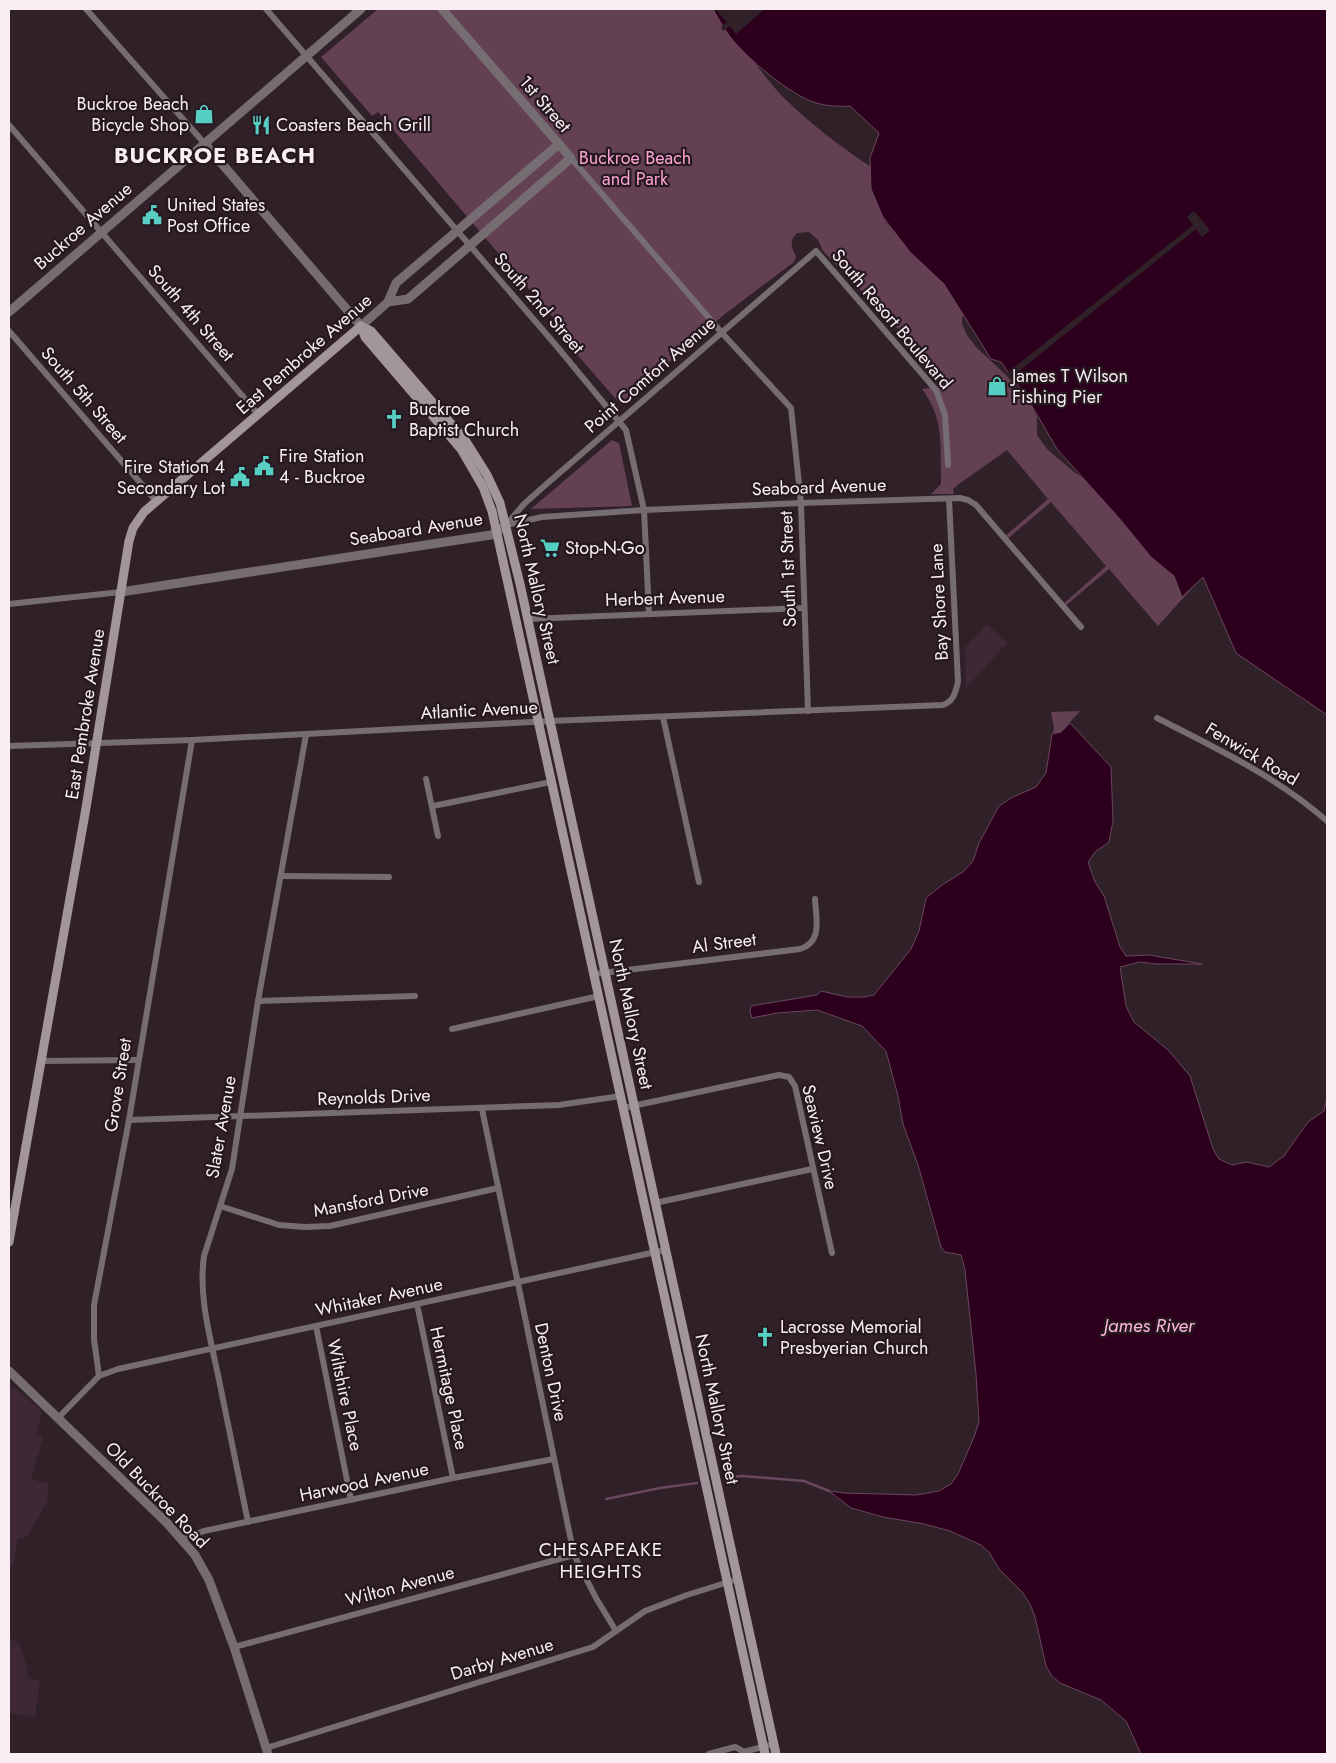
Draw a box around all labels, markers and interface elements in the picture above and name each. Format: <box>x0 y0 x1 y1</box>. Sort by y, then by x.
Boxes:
street label: 1st Street <box>513 70 578 139</box>
place label: Buckroe Beach Bicycle Shop <box>77 91 189 138</box>
shop icon: Buckroe Beach Bicycle Shop <box>193 103 215 125</box>
place label: Coasters Beach Grill <box>276 112 431 138</box>
restaurant icon: Coasters Beach Grill <box>250 114 272 136</box>
district label: BUCKROE BEACH <box>114 139 316 171</box>
park label: Buckroe Beach and Park <box>579 145 691 192</box>
street label: Buckroe Avenue <box>28 176 138 276</box>
place label: United States Post Office <box>167 192 265 239</box>
public building icon: United States Post Office <box>141 204 163 226</box>
street label: South Resort Boulevard <box>825 243 959 395</box>
street label: South 2nd Street <box>488 247 591 360</box>
street label: South 4th Street <box>142 259 241 368</box>
street label: East Pembroke Avenue <box>230 288 378 420</box>
street label: Point Comfort Avenue <box>579 311 721 439</box>
street label: South 5th Street <box>35 341 134 450</box>
place label: James T Wilson Fishing Pier <box>1010 363 1128 410</box>
shop icon: James T Wilson Fishing Pier <box>986 375 1008 397</box>
place label: Buckroe Baptist Church <box>409 396 519 443</box>
church icon: Buckroe Baptist Church <box>383 408 405 430</box>
place label: Fire Station 4 - Buckroe <box>279 443 365 490</box>
place label: Fire Station 4 Secondary Lot <box>117 454 226 501</box>
public building icon: Fire Station 4 - Buckroe <box>253 455 275 477</box>
public building icon: Fire Station 4 Secondary Lot <box>229 466 251 488</box>
street label: Seaboard Avenue <box>751 472 887 502</box>
street label: Seaboard Avenue <box>348 506 484 552</box>
street label: South 1st Street <box>773 510 803 628</box>
street label: North Mallory Street <box>507 511 567 667</box>
place label: Stop-N-Go <box>565 535 645 561</box>
supermarket icon: Stop-N-Go <box>539 537 561 559</box>
street label: Bay Shore Lane <box>923 543 955 661</box>
street label: Herbert Avenue <box>605 583 725 613</box>
street label: East Pembroke Avenue <box>59 627 111 801</box>
street label: Atlantic Avenue <box>420 694 538 726</box>
street label: Fenwick Road <box>1200 716 1304 792</box>
street label: Al Street <box>690 926 758 960</box>
street label: North Mallory Street <box>602 936 660 1092</box>
street label: Grove Street <box>98 1036 138 1134</box>
street label: Slater Avenue <box>199 1074 243 1180</box>
street label: Reynolds Drive <box>317 1082 431 1112</box>
street label: Seaview Drive <box>795 1082 845 1192</box>
street label: Mansford Drive <box>311 1176 431 1224</box>
street label: Whitaker Avenue <box>313 1271 445 1323</box>
water label: James River <box>1100 1312 1196 1339</box>
place label: Lacrosse Memorial Presbyerian Church <box>780 1314 928 1361</box>
street label: Denton Drive <box>528 1320 574 1424</box>
street label: Hermitage Place <box>423 1324 475 1452</box>
church icon: Lacrosse Memorial Presbyerian Church <box>754 1326 776 1348</box>
street label: North Mallory Street <box>688 1331 746 1487</box>
street label: Wiltshire Place <box>320 1337 370 1453</box>
street label: Old Buckroe Road <box>99 1436 215 1554</box>
street label: Harwood Avenue <box>297 1456 431 1508</box>
district label: CHESAPEAKE HEIGHTS <box>539 1536 663 1585</box>
street label: Wilton Avenue <box>343 1559 457 1613</box>
street label: Darby Avenue <box>447 1631 557 1687</box>

